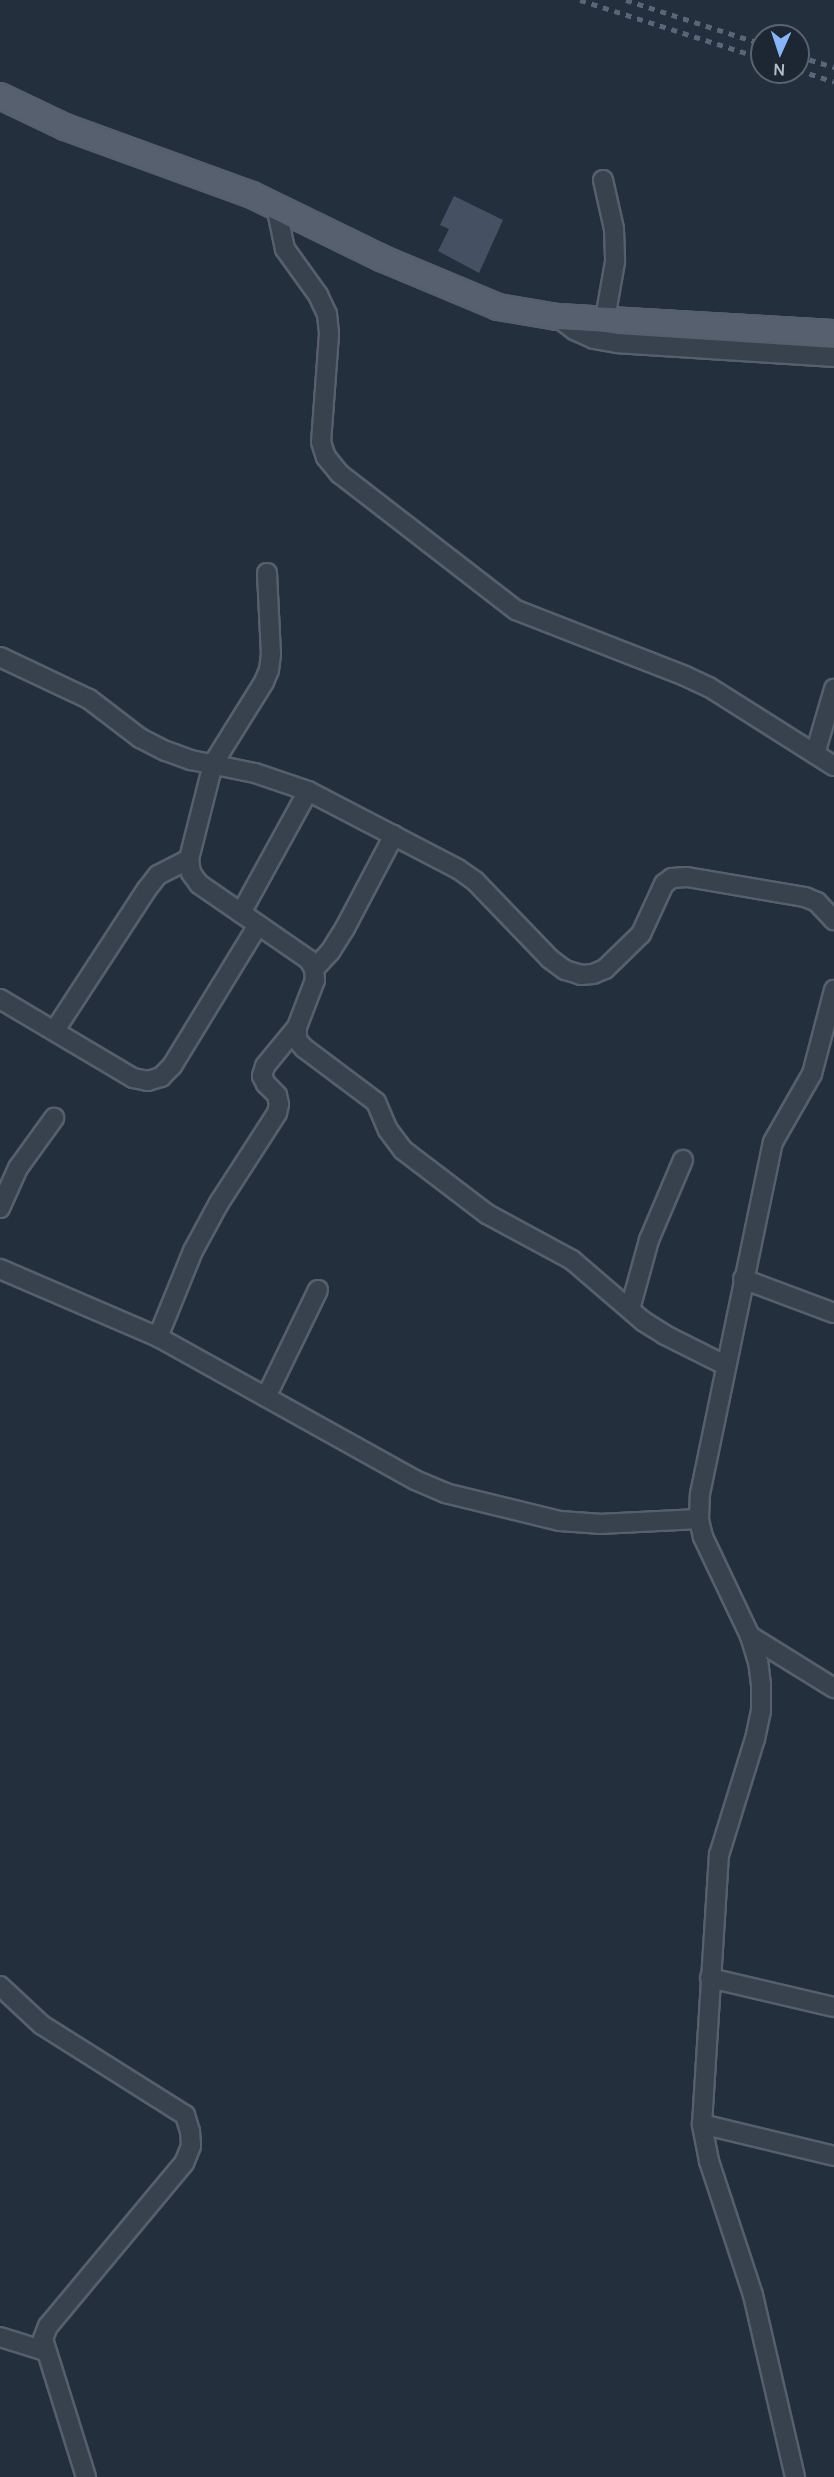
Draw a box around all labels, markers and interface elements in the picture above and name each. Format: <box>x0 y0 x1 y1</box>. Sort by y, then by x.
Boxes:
north arrow <box>750 24 810 84</box>
text: N <box>773 59 785 81</box>

